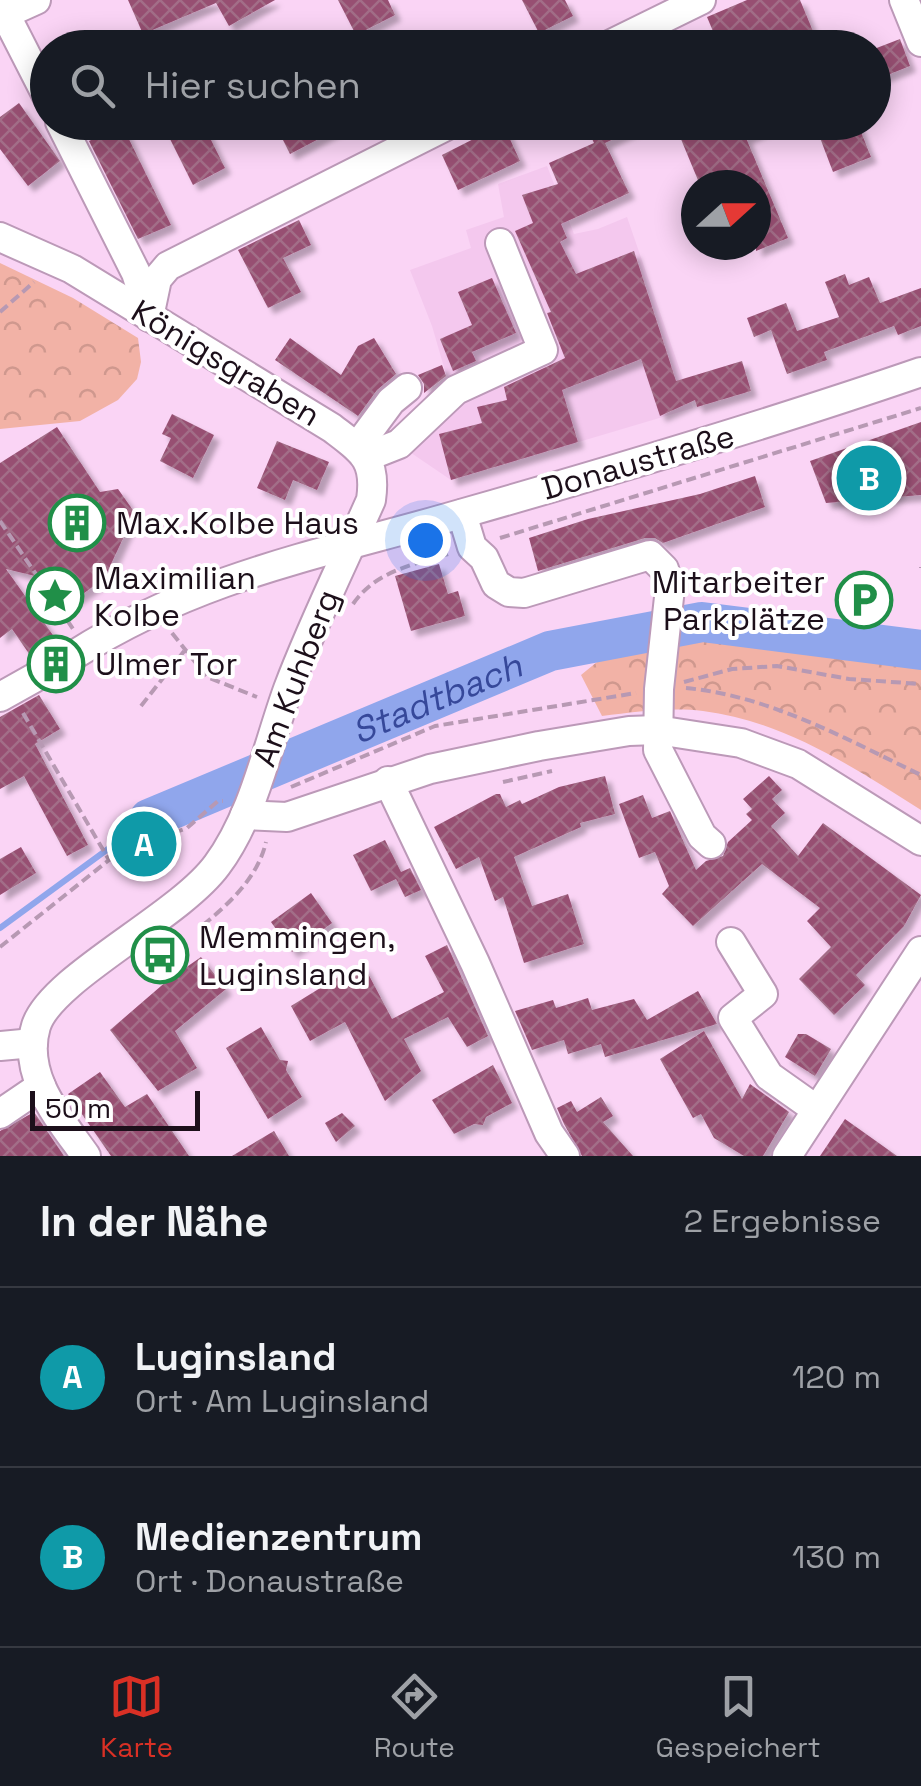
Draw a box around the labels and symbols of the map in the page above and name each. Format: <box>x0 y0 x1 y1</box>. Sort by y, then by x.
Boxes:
north arrow <box>681 170 771 260</box>
street label: Königsgraben <box>124 291 328 435</box>
street label: Donaustraße <box>537 415 739 509</box>
pin: B <box>836 440 902 516</box>
building icon: Max.Kolbe Haus <box>47 493 107 553</box>
place label: Max.Kolbe Haus <box>116 503 359 543</box>
your location <box>400 515 451 566</box>
place label: Maximilian Kolbe <box>94 558 256 635</box>
place label: Mitarbeiter Parkplätze <box>652 562 825 639</box>
place icon: Maximilian Kolbe <box>25 566 85 626</box>
parking icon: Mitarbeiter Parkplätze <box>834 570 894 630</box>
street label: Am Kuhberg <box>244 584 348 772</box>
building icon: Ulmer Tor <box>26 634 86 694</box>
water label: Stadtbach <box>345 643 529 754</box>
place label: Ulmer Tor <box>95 644 238 684</box>
pin: A <box>112 806 176 882</box>
place label: Memmingen, Luginsland <box>199 917 395 994</box>
bus stop icon: Memmingen, Luginsland <box>130 925 190 985</box>
scale bar <box>30 1086 200 1130</box>

